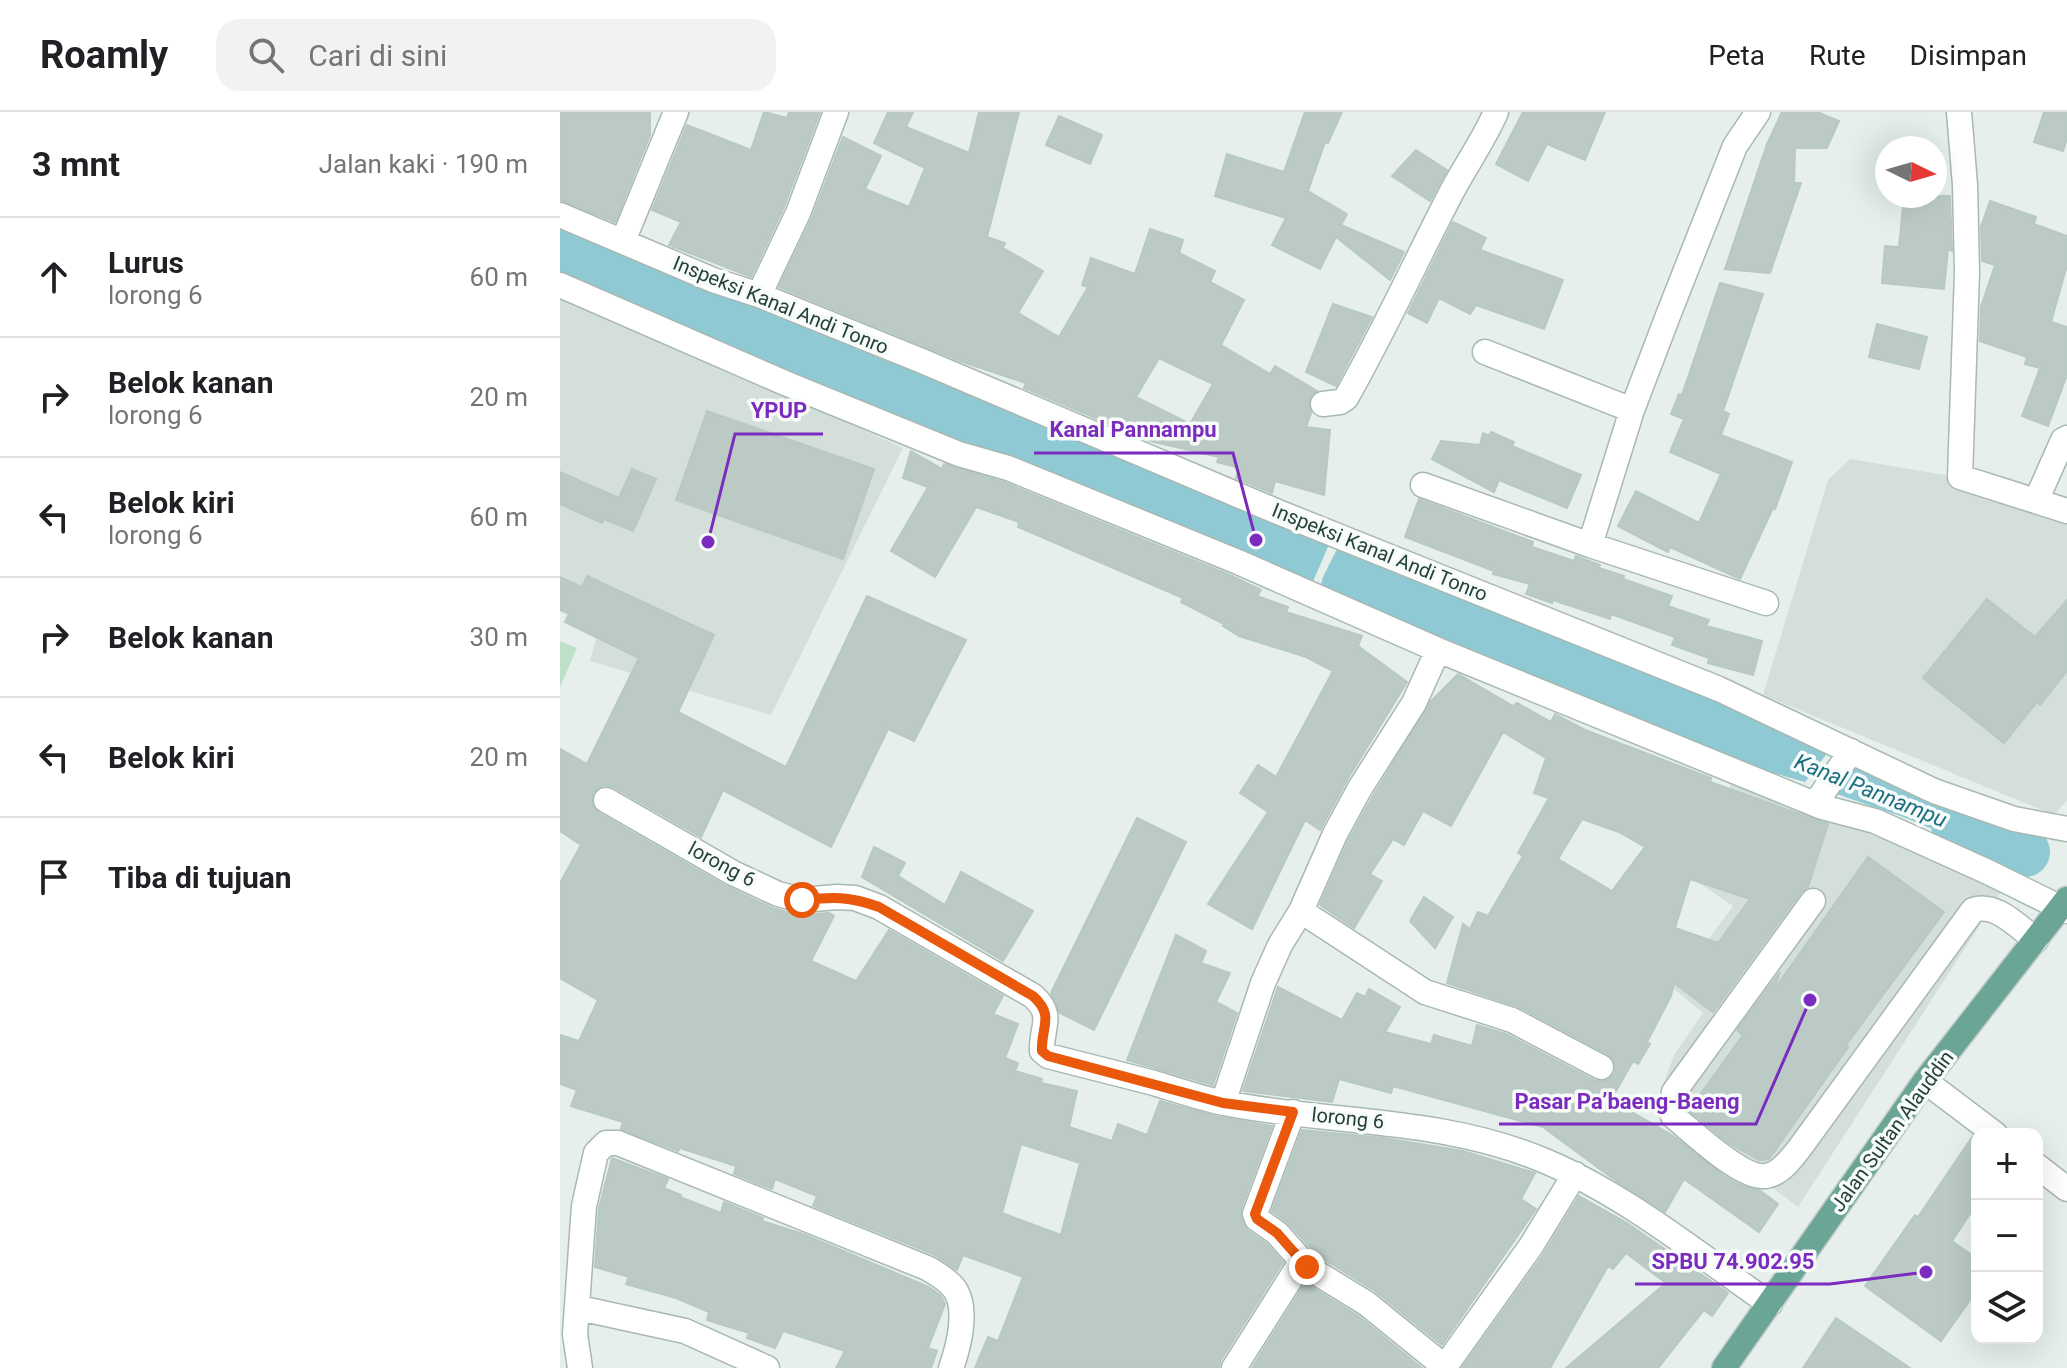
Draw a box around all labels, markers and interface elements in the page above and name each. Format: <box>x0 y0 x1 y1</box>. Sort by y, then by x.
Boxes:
search box <box>216 19 776 91</box>
text: Roamly <box>40 33 168 77</box>
icon: search <box>244 33 288 77</box>
text: Cari di sini <box>308 38 447 73</box>
text: Peta <box>1708 39 1765 72</box>
text: Rute <box>1809 39 1866 72</box>
text: Disimpan <box>1910 39 2027 72</box>
north arrow <box>1875 136 1947 208</box>
text: 3 mnt <box>32 144 120 184</box>
text: Jalan kaki · 190 m <box>319 149 528 179</box>
text: Lurus <box>108 245 184 280</box>
street label: Inspeksi Kanal Andi Tonro <box>670 251 892 359</box>
icon: ahead <box>32 255 76 299</box>
text: 60 m <box>470 262 528 292</box>
text: lorong 6 <box>108 280 203 310</box>
text: Belok kanan <box>108 365 273 400</box>
icon: right <box>32 375 76 419</box>
text: 20 m <box>470 382 528 412</box>
callout: YPUP <box>735 388 823 434</box>
text: YPUP <box>751 398 807 423</box>
text: lorong 6 <box>108 400 203 430</box>
callout: Kanal Pannampu <box>1034 407 1233 453</box>
text: Kanal Pannampu <box>1049 417 1217 442</box>
text: Belok kiri <box>108 485 235 520</box>
icon: left <box>32 495 76 539</box>
street label: Inspeksi Kanal Andi Tonro <box>1269 498 1491 606</box>
text: 60 m <box>470 502 528 532</box>
text: lorong 6 <box>108 520 203 550</box>
icon: right <box>32 615 76 659</box>
text: Belok kanan <box>108 620 273 655</box>
text: 30 m <box>470 622 528 652</box>
icon: left <box>32 735 76 779</box>
text: Belok kiri <box>108 740 235 775</box>
text: 20 m <box>470 742 528 772</box>
water label: Kanal Pannampu <box>1791 749 1951 832</box>
street label: lorong 6 <box>684 836 760 892</box>
icon: arrive <box>32 855 76 899</box>
text: Tiba di tujuan <box>108 860 292 895</box>
route start <box>784 882 820 918</box>
street label: Jalan Sultan Alauddin <box>1826 1046 1958 1216</box>
callout: Pasar Paʼbaeng-Baeng <box>1499 1078 1756 1124</box>
text: Pasar Paʼbaeng-Baeng <box>1514 1089 1740 1114</box>
street label: lorong 6 <box>1311 1102 1385 1134</box>
map controls <box>1971 1128 2043 1344</box>
button: + <box>1971 1128 2043 1200</box>
button: − <box>1971 1200 2043 1272</box>
callout: SPBU 74.902.95 <box>1635 1238 1830 1284</box>
route end <box>1289 1249 1325 1285</box>
text: SPBU 74.902.95 <box>1652 1249 1814 1274</box>
button: layers <box>1971 1272 2043 1344</box>

